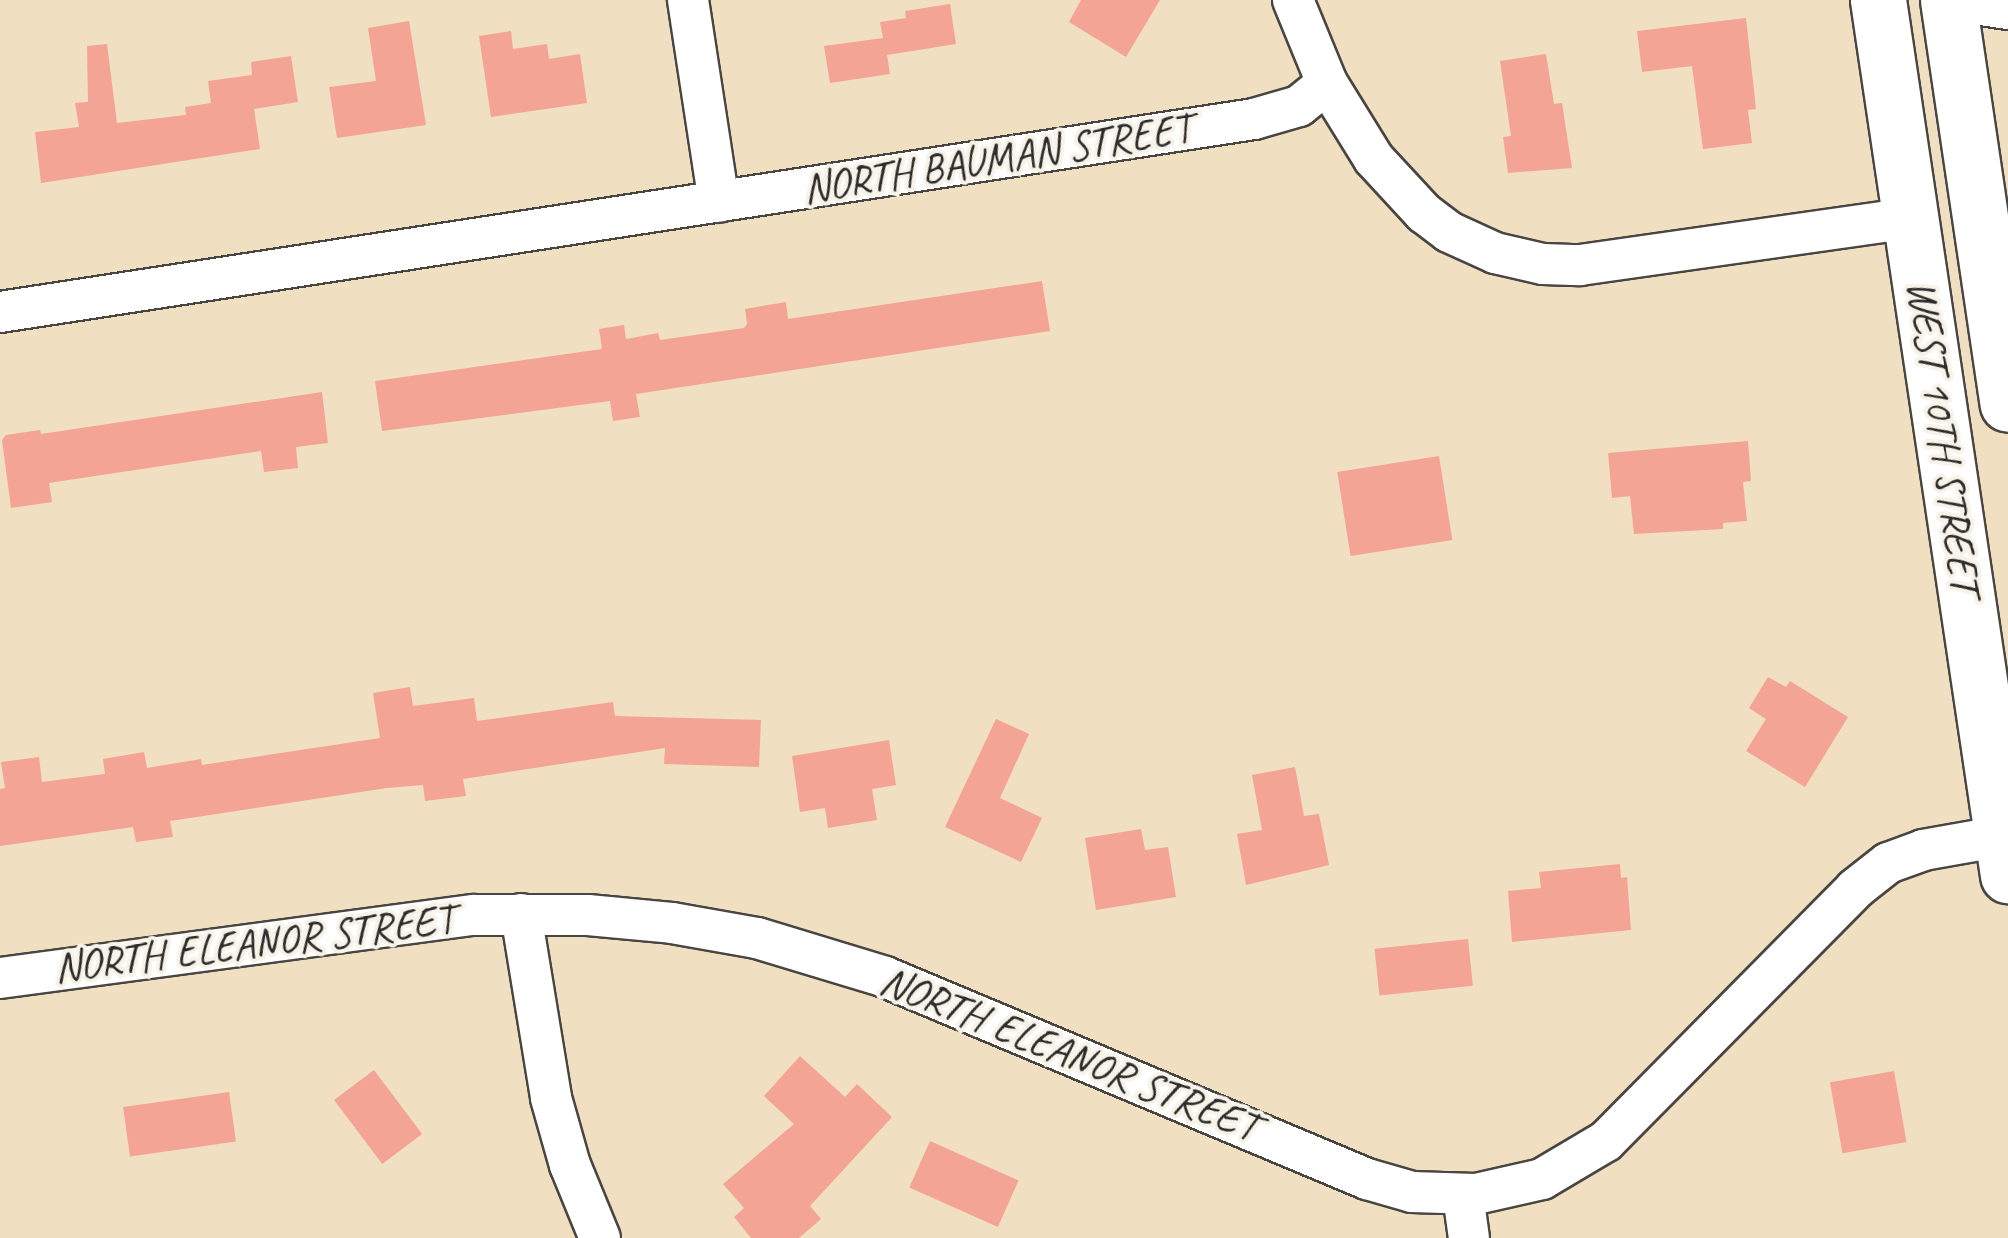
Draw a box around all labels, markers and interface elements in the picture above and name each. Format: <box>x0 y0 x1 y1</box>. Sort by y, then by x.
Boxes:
street label: NORTH BAUMAN STREET <box>801 104 1193 214</box>
street label: WEST 10TH STREET <box>1896 277 1990 597</box>
street label: NORTH ELEANOR STREET <box>52 895 456 993</box>
street label: NORTH ELEANOR STREET <box>874 956 1264 1152</box>

